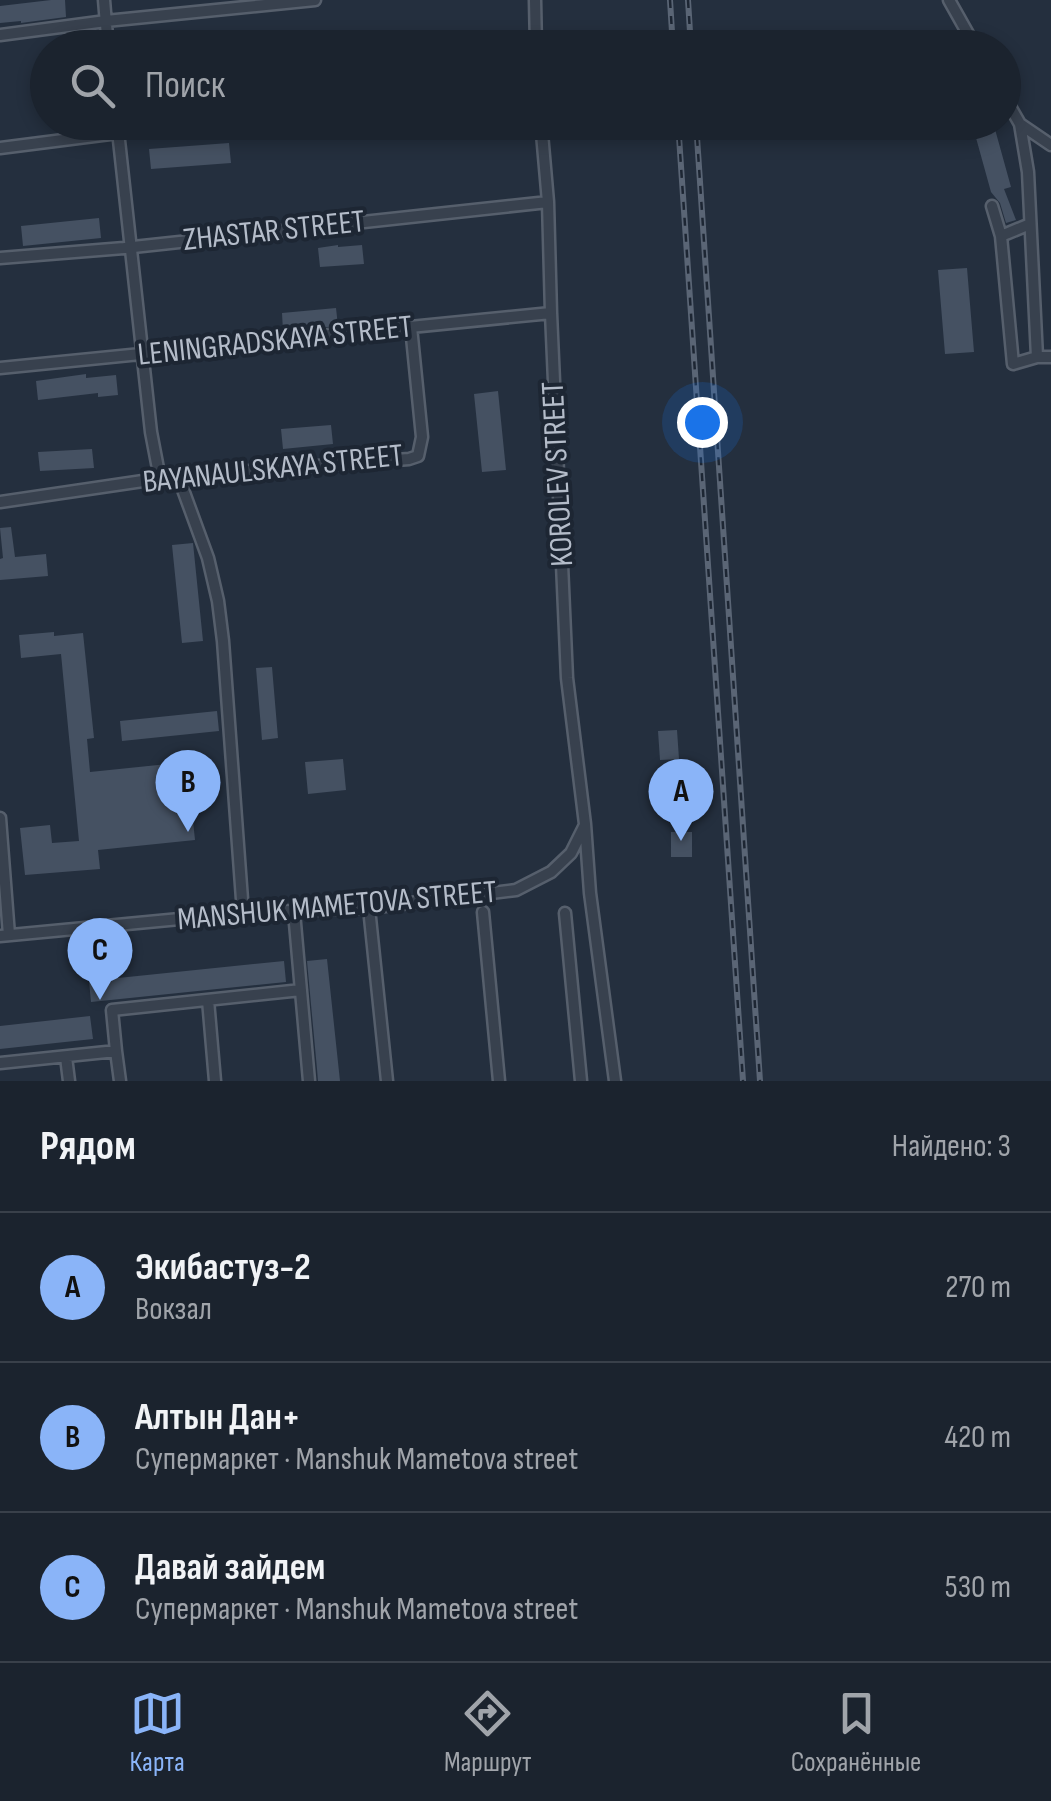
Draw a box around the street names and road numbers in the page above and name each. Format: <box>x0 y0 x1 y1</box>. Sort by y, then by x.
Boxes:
street label: ZHASTAR STREET <box>181 202 367 260</box>
street label: LENINGRADSKAYA STREET <box>136 307 414 375</box>
street label: KOROLEV STREET <box>534 380 582 568</box>
street label: BAYANAULSKAYA STREET <box>141 436 405 502</box>
street label: MANSHUK MAMETOVA STREET <box>176 873 498 939</box>

